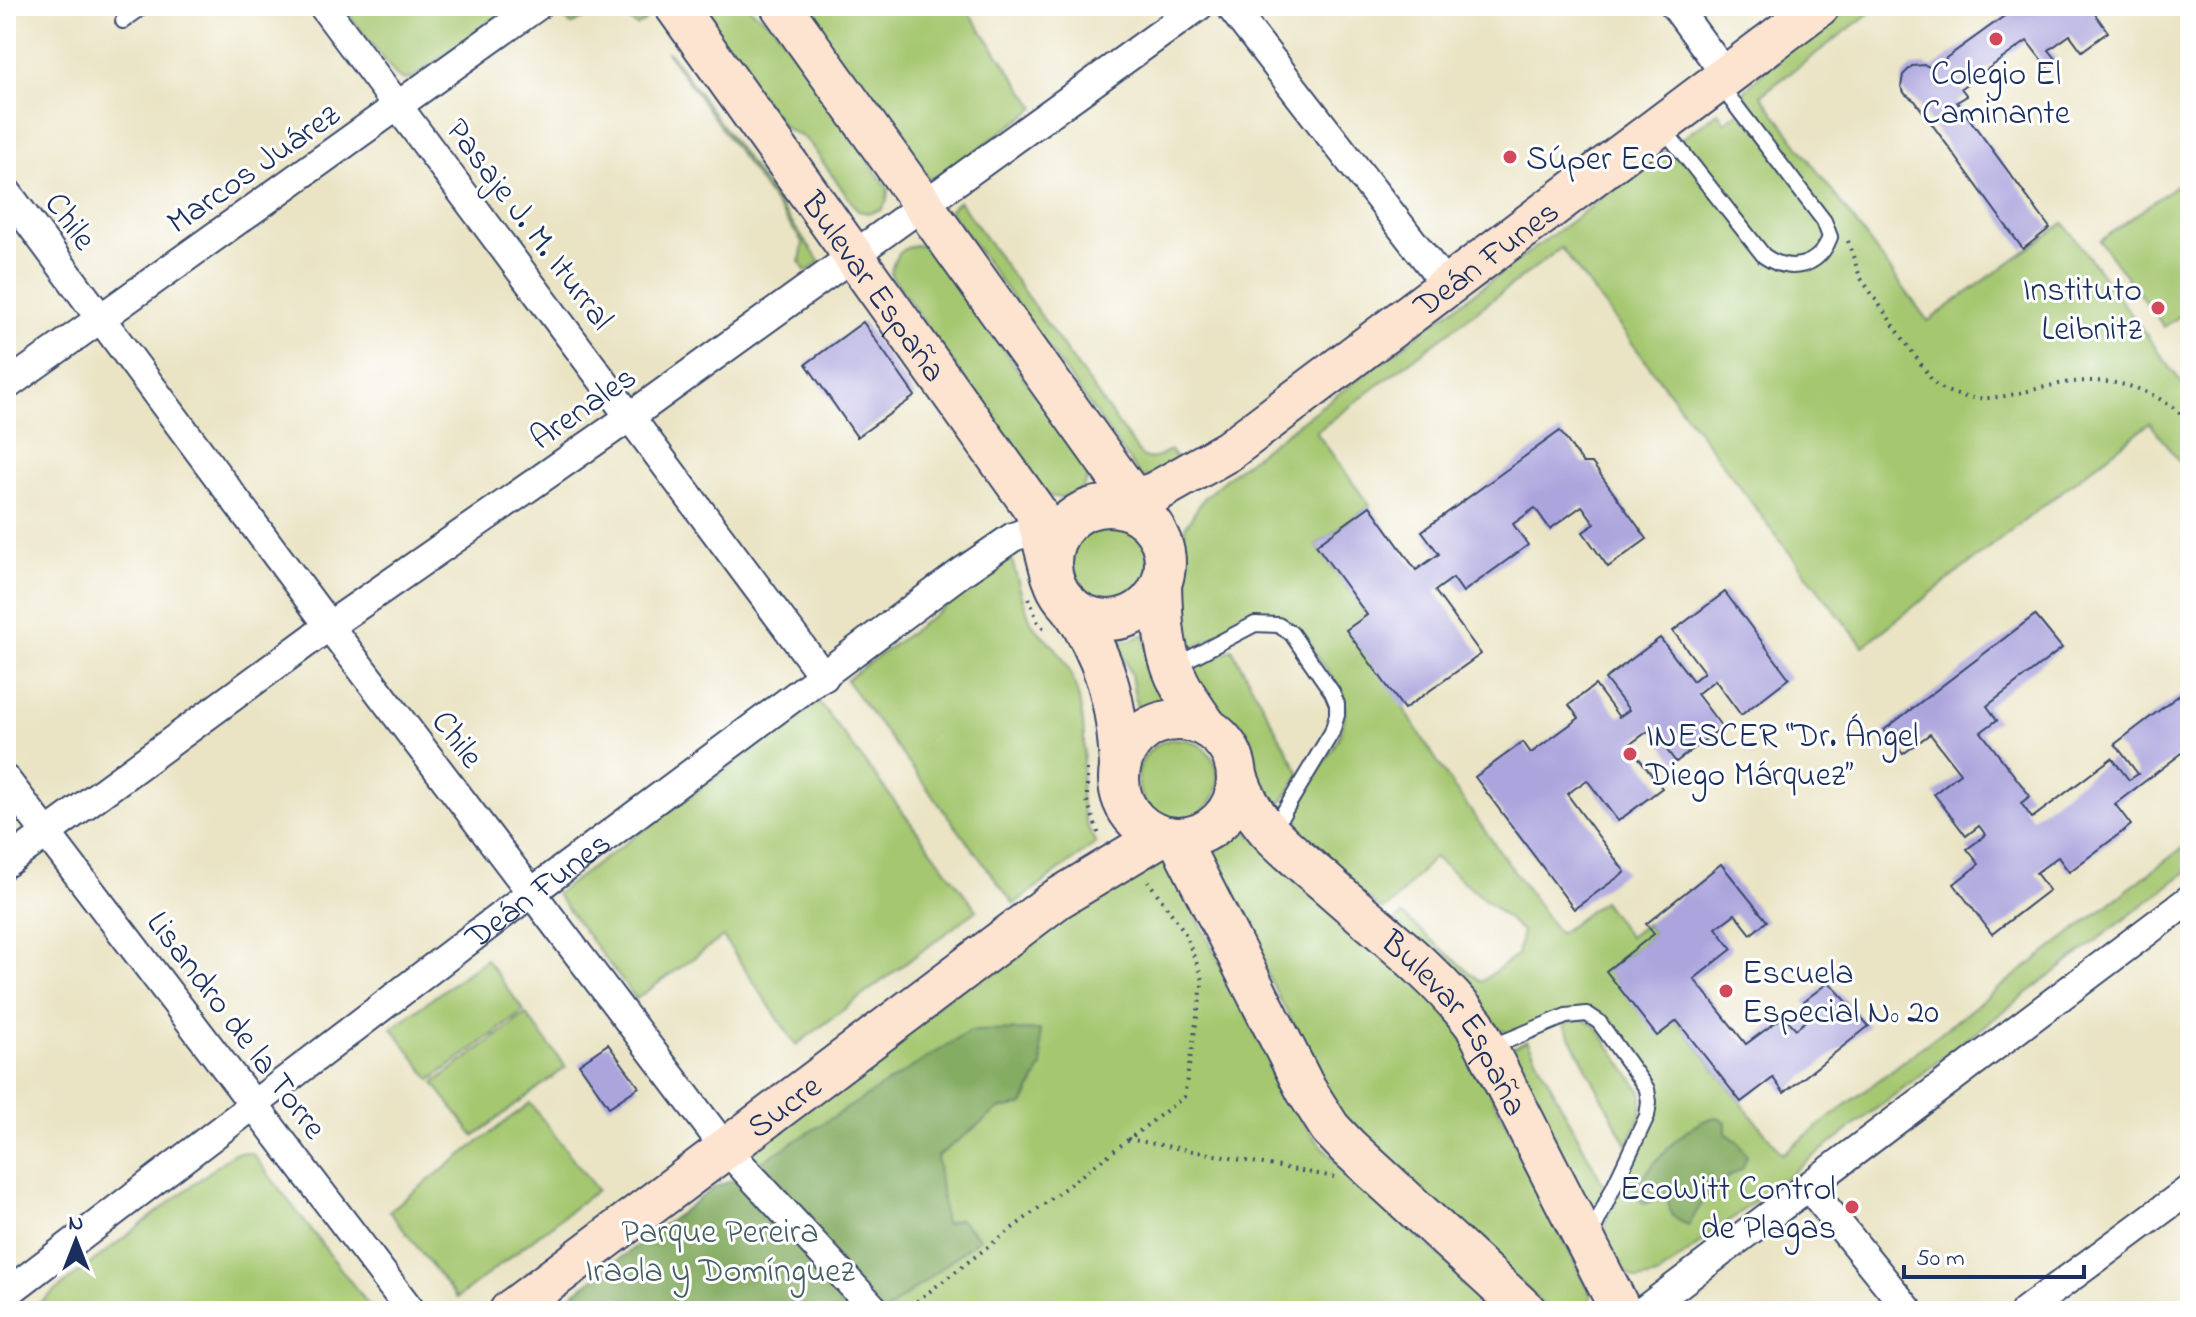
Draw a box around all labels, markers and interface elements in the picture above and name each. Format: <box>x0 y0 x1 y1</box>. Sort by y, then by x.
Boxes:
marker: Colegio El Caminante <box>1987 30 2005 48</box>
place label: Colegio El Caminante <box>1922 51 2071 140</box>
street label: Marcos Juárez <box>158 92 352 248</box>
street label: Pasaje J. M. Iturral <box>431 109 624 342</box>
place label: Súper Eco <box>1526 136 1673 186</box>
marker: Súper Eco <box>1501 148 1519 166</box>
street label: Bulevar España <box>786 182 957 394</box>
street label: Chile <box>30 183 108 263</box>
street label: Deán Funes <box>1404 189 1571 332</box>
place label: Instituto Leibnitz <box>2023 267 2143 356</box>
marker: Instituto Leibnitz <box>2149 299 2167 317</box>
street label: Arenales <box>521 354 648 464</box>
street label: Chile <box>417 701 495 781</box>
place label: INESCER “Dr. Ángel Diego Márquez” <box>1645 713 1919 802</box>
marker: INESCER “Dr. Ángel Diego Márquez” <box>1621 745 1639 763</box>
street label: Deán Funes <box>455 821 623 964</box>
street label: Lisandro de la Torre <box>132 902 338 1152</box>
street label: Bulevar España <box>1367 919 1538 1126</box>
place label: Escuela Especial Nº 20 <box>1742 950 1939 1039</box>
marker: Escuela Especial Nº 20 <box>1717 982 1735 1000</box>
street label: Sucre <box>738 1063 834 1153</box>
place label: EcoWitt Control de Plagas <box>1620 1166 1836 1255</box>
marker: EcoWitt Control de Plagas <box>1843 1198 1861 1216</box>
north arrow <box>36 1201 116 1281</box>
text: N <box>69 1208 83 1240</box>
park label: Parque Pereira Iraola y Domínguez <box>585 1209 856 1298</box>
scale bar <box>1904 1229 2084 1279</box>
text: 50 m <box>1916 1242 1965 1277</box>

